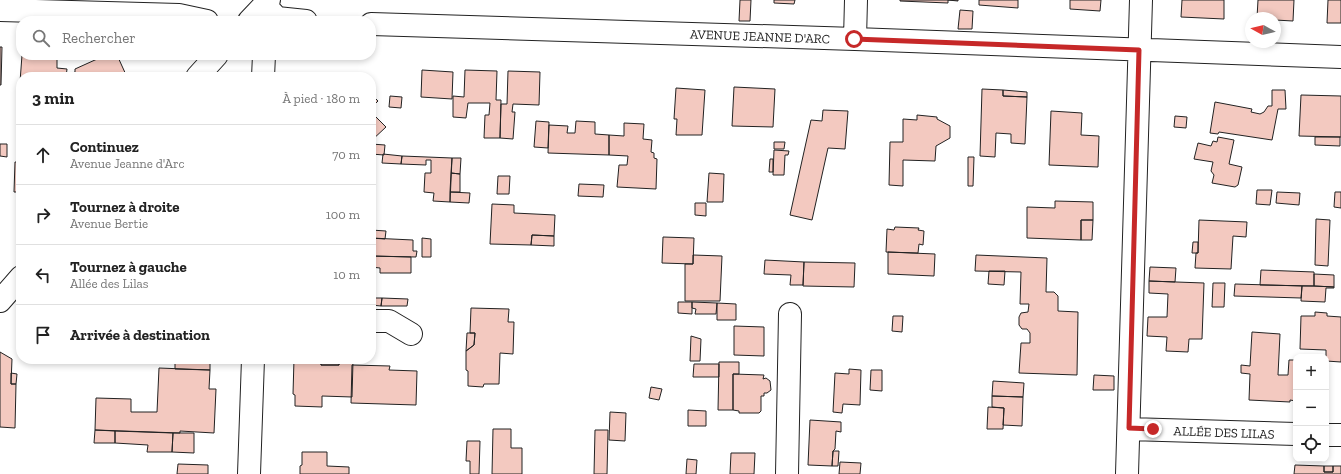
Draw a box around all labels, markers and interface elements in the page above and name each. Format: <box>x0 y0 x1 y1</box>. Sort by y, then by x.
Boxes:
north arrow <box>1245 12 1281 48</box>
search box <box>16 16 376 60</box>
icon: search <box>30 27 52 49</box>
street label: AVENUE JEANNE D'ARC <box>690 27 830 46</box>
text: Rechercher <box>62 29 136 47</box>
route start <box>845 30 863 48</box>
text: 3 min <box>32 88 74 108</box>
text: À pied · 180 m <box>283 91 360 106</box>
text: Continuez <box>70 138 139 156</box>
icon: ahead <box>32 144 54 166</box>
text: 70 m <box>332 147 360 162</box>
text: Avenue Jeanne d'Arc <box>70 156 184 171</box>
text: Tournez à droite <box>70 198 180 216</box>
icon: right <box>32 204 54 226</box>
text: 100 m <box>326 207 360 222</box>
text: Avenue Bertie <box>70 216 148 231</box>
text: Tournez à gauche <box>70 258 187 276</box>
icon: left <box>32 264 54 286</box>
text: 10 m <box>333 267 360 282</box>
text: Allée des Lilas <box>70 276 149 291</box>
icon: arrive <box>32 324 54 346</box>
text: Arrivée à destination <box>70 326 210 344</box>
map controls <box>1293 354 1329 462</box>
button: + <box>1293 354 1329 390</box>
button: − <box>1293 390 1329 426</box>
route end <box>1144 420 1162 438</box>
street label: ALLÉE DES LILAS <box>1173 423 1275 442</box>
button: locate <box>1293 426 1329 462</box>

